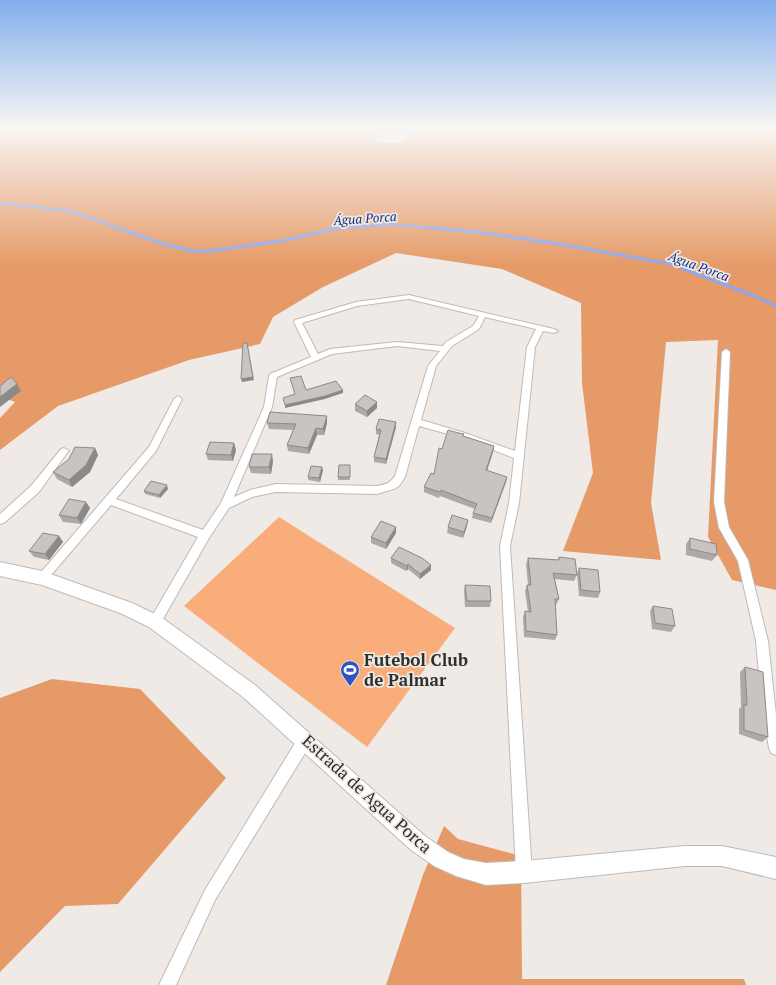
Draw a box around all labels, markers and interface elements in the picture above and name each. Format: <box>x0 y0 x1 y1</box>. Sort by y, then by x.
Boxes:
water label: Água Porca <box>332 207 397 229</box>
water label: Água Porca <box>665 246 732 285</box>
place label: Futebol Club de Palmar <box>364 648 468 691</box>
sports icon: Futebol Club de Palmar <box>339 659 361 687</box>
street label: Estrada de Agua Porca <box>298 729 437 858</box>

